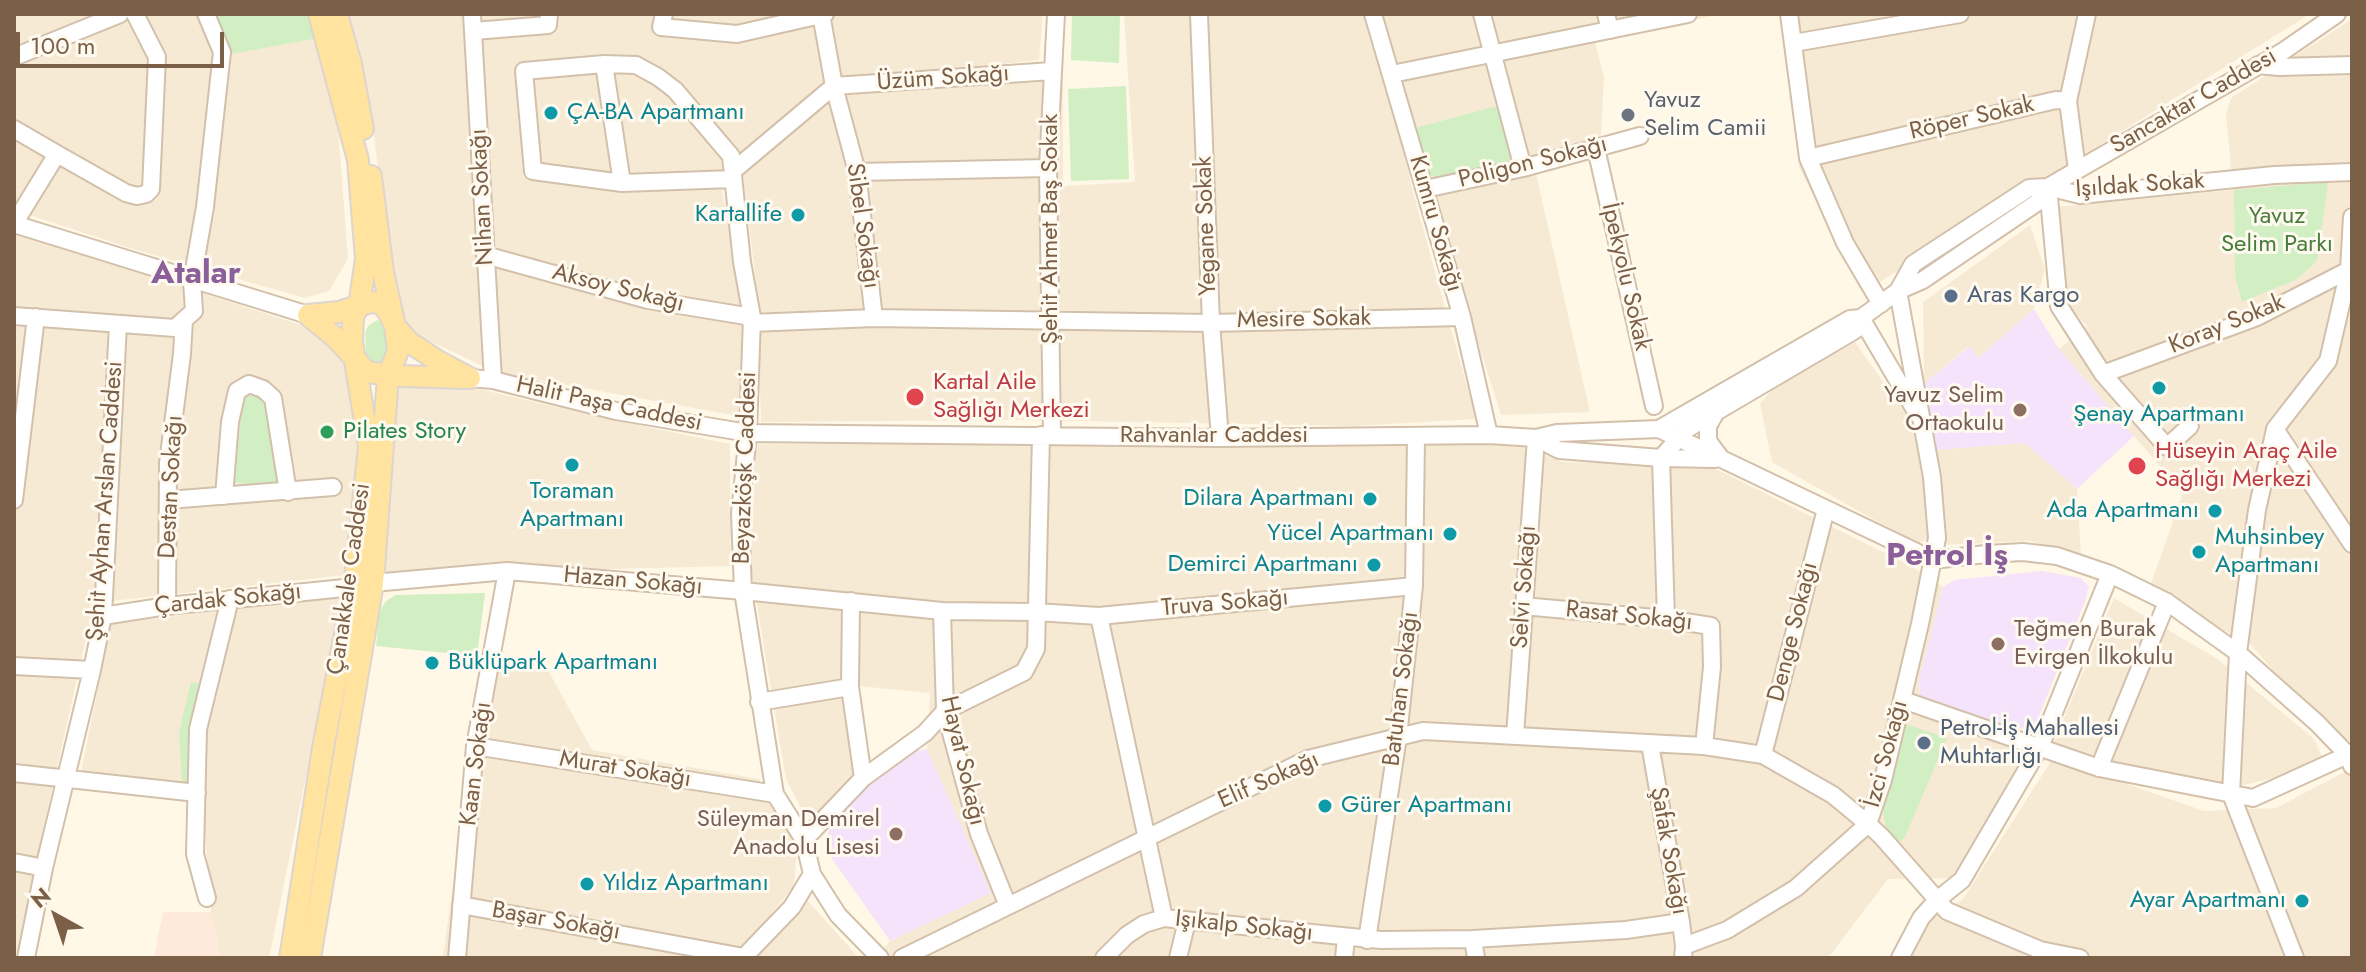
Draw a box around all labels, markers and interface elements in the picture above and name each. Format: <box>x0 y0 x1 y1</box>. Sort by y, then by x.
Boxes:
scale bar <box>20 16 228 66</box>
text: 100 m <box>30 28 96 63</box>
street label: Sancaktar Caddesi <box>2106 43 2282 161</box>
street label: Üzüm Sokağı <box>876 60 1010 98</box>
place label: Yavuz Selim Camii <box>1644 87 1766 143</box>
street label: Röper Sokak <box>1907 91 2037 147</box>
place label: ÇA-BA Apartmanı <box>567 99 745 127</box>
marker: ÇA-BA Apartmanı <box>542 104 560 122</box>
marker: Yavuz Selim Camii <box>1619 106 1637 124</box>
street label: Şehit Ahmet Baş Sokak <box>1037 114 1065 344</box>
street label: Nihan Sokağı <box>465 128 501 266</box>
street label: Poligon Sokağı <box>1456 131 1610 195</box>
street label: Kumru Sokağı <box>1402 153 1468 295</box>
street label: Yegane Sokak <box>1190 156 1224 296</box>
street label: Sibel Sokağı <box>839 161 885 291</box>
street label: Işıldak Sokak <box>2075 167 2205 205</box>
street label: İpekyolu Sokak <box>1594 200 1656 354</box>
place label: Kartallife <box>695 201 782 229</box>
park label: Yavuz Selim Parkı <box>2221 203 2333 259</box>
marker: Kartallife <box>789 206 807 224</box>
district label: Atalar <box>151 256 241 294</box>
street label: Aksoy Sokağı <box>549 259 687 319</box>
place label: Aras Kargo <box>1967 282 2079 310</box>
marker: Aras Kargo <box>1942 287 1960 305</box>
street label: Koray Sokak <box>2165 289 2289 361</box>
street label: Mesire Sokak <box>1237 304 1371 336</box>
street label: Şehit Ayhan Arslan Caddesi <box>82 360 130 642</box>
place label: Kartal Aile Sağlığı Merkezi <box>933 369 1090 425</box>
street label: Halit Paşa Caddesi <box>513 371 705 439</box>
street label: Beyazköşk Caddesi <box>728 371 764 565</box>
marker: Şenay Apartmanı <box>2150 379 2168 397</box>
place label: Yavuz Selim Ortaokulu <box>1884 382 2004 438</box>
marker: Kartal Aile Sağlığı Merkezi <box>904 386 926 408</box>
marker: Yavuz Selim Ortaokulu <box>2011 401 2029 419</box>
place label: Şenay Apartmanı <box>2073 401 2245 429</box>
street label: Destan Sokağı <box>154 414 190 560</box>
place label: Pilates Story <box>343 418 466 446</box>
street label: Rahvanlar Caddesi <box>1120 422 1308 450</box>
marker: Pilates Story <box>318 423 336 441</box>
place label: Hüseyin Araç Aile Sağlığı Merkezi <box>2155 438 2337 494</box>
marker: Hüseyin Araç Aile Sağlığı Merkezi <box>2126 455 2148 477</box>
marker: Toraman Apartmanı <box>563 456 581 474</box>
place label: Toraman Apartmanı <box>520 478 624 534</box>
street label: Çanakkale Caddesi <box>322 481 378 677</box>
place label: Dilara Apartmanı <box>1183 485 1354 513</box>
marker: Dilara Apartmanı <box>1361 490 1379 508</box>
place label: Ada Apartmanı <box>2047 497 2199 525</box>
marker: Ada Apartmanı <box>2206 502 2224 520</box>
place label: Yücel Apartmanı <box>1267 520 1434 548</box>
street label: Selvi Sokağı <box>1506 524 1544 650</box>
place label: Muhsinbey Apartmanı <box>2215 524 2324 580</box>
marker: Yücel Apartmanı <box>1441 525 1459 543</box>
district label: Petrol İş <box>1886 538 2008 576</box>
marker: Muhsinbey Apartmanı <box>2190 543 2208 561</box>
place label: Demirci Apartmanı <box>1167 551 1358 579</box>
marker: Demirci Apartmanı <box>1365 556 1383 574</box>
street label: Denge Sokağı <box>1763 559 1825 705</box>
street label: Hazan Sokağı <box>562 562 704 602</box>
street label: Çardak Sokağı <box>153 578 303 622</box>
street label: Truva Sokağı <box>1160 584 1290 624</box>
street label: Rasat Sokağı <box>1564 596 1694 638</box>
street label: Batuhan Sokağı <box>1378 610 1426 768</box>
place label: Teğmen Burak Evirgen İlkokulu <box>2014 616 2173 672</box>
marker: Teğmen Burak Evirgen İlkokulu <box>1989 635 2007 653</box>
place label: Büklüpark Apartmanı <box>448 649 658 677</box>
marker: Büklüpark Apartmanı <box>423 654 441 672</box>
street label: Hayat Sokağı <box>933 693 991 829</box>
street label: İzci Sokağı <box>1859 697 1915 811</box>
street label: Kaan Sokağı <box>455 700 499 828</box>
place label: Petrol-İş Mahallesi Muhtarlığı <box>1940 715 2119 771</box>
marker: Petrol-İş Mahallesi Muhtarlığı <box>1915 734 1933 752</box>
street label: Murat Sokağı <box>557 745 693 795</box>
street label: Elif Sokağı <box>1214 746 1324 816</box>
street label: Şafak Sokağı <box>1643 785 1693 917</box>
place label: Gürer Apartmanı <box>1341 792 1512 820</box>
marker: Gürer Apartmanı <box>1316 797 1334 815</box>
place label: Süleyman Demirel Anadolu Lisesi <box>697 806 880 862</box>
marker: Süleyman Demirel Anadolu Lisesi <box>887 825 905 843</box>
place label: Yıldız Apartmanı <box>603 870 769 898</box>
marker: Yıldız Apartmanı <box>578 875 596 893</box>
north arrow <box>16 876 96 956</box>
text: N <box>24 880 58 915</box>
place label: Ayar Apartmanı <box>2130 887 2286 915</box>
marker: Ayar Apartmanı <box>2293 892 2311 910</box>
street label: Başar Sokağı <box>490 897 622 947</box>
street label: Işıkalp Sokağı <box>1174 905 1314 949</box>

